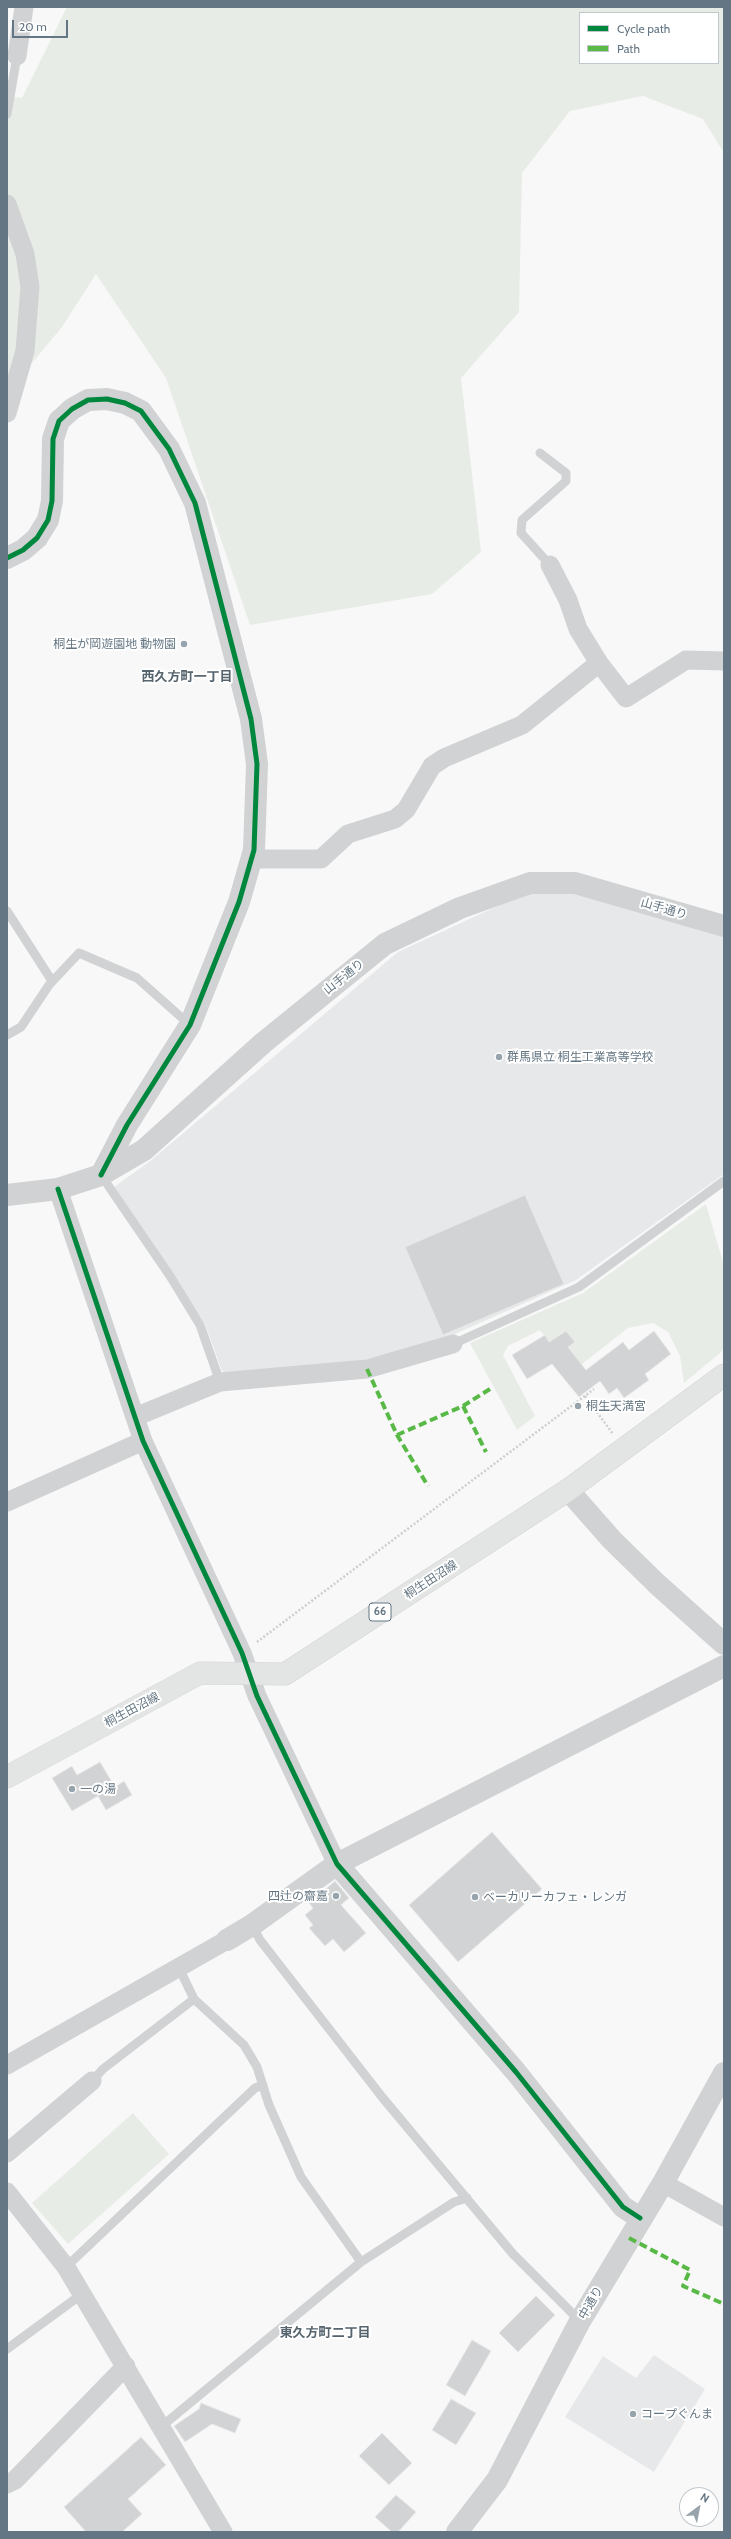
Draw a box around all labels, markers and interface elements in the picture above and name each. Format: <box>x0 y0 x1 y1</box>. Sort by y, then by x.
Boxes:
scale bar <box>14 12 70 38</box>
legend <box>579 12 719 64</box>
text: 20 m <box>19 19 47 34</box>
text: Cycle path <box>617 21 670 36</box>
text: Path <box>617 41 640 56</box>
place label: 桐生が岡遊園地 動物園 <box>53 637 176 651</box>
marker: 桐生が岡遊園地 動物園 <box>179 639 189 649</box>
district label: 西久方町一丁目 <box>142 669 232 685</box>
street label: 山手通り <box>639 895 689 923</box>
street label: 山手通り <box>321 956 367 998</box>
place label: 群馬県立 桐生工業高等学校 <box>507 1050 654 1064</box>
marker: 群馬県立 桐生工業高等学校 <box>494 1052 504 1062</box>
place label: 桐生天満宮 <box>586 1399 646 1413</box>
marker: 桐生天満宮 <box>573 1401 583 1411</box>
street label: 桐生田沼線 <box>402 1558 460 1602</box>
road number: 66 <box>369 1603 391 1621</box>
street label: 桐生田沼線 <box>102 1690 162 1730</box>
place label: 一の湯 <box>80 1782 116 1796</box>
marker: 一の湯 <box>67 1784 77 1794</box>
place label: 四辻の齋嘉 <box>268 1889 328 1903</box>
place label: ベーカリーカフェ・レンガ <box>483 1890 627 1904</box>
marker: 四辻の齋嘉 <box>331 1891 341 1901</box>
marker: ベーカリーカフェ・レンガ <box>470 1892 480 1902</box>
street label: 中通り <box>576 2284 606 2322</box>
district label: 東久方町二丁目 <box>280 2325 370 2341</box>
place label: コープぐんま <box>641 2407 713 2421</box>
marker: コープぐんま <box>628 2409 638 2419</box>
north arrow <box>679 2487 719 2527</box>
text: N <box>698 2490 712 2506</box>

